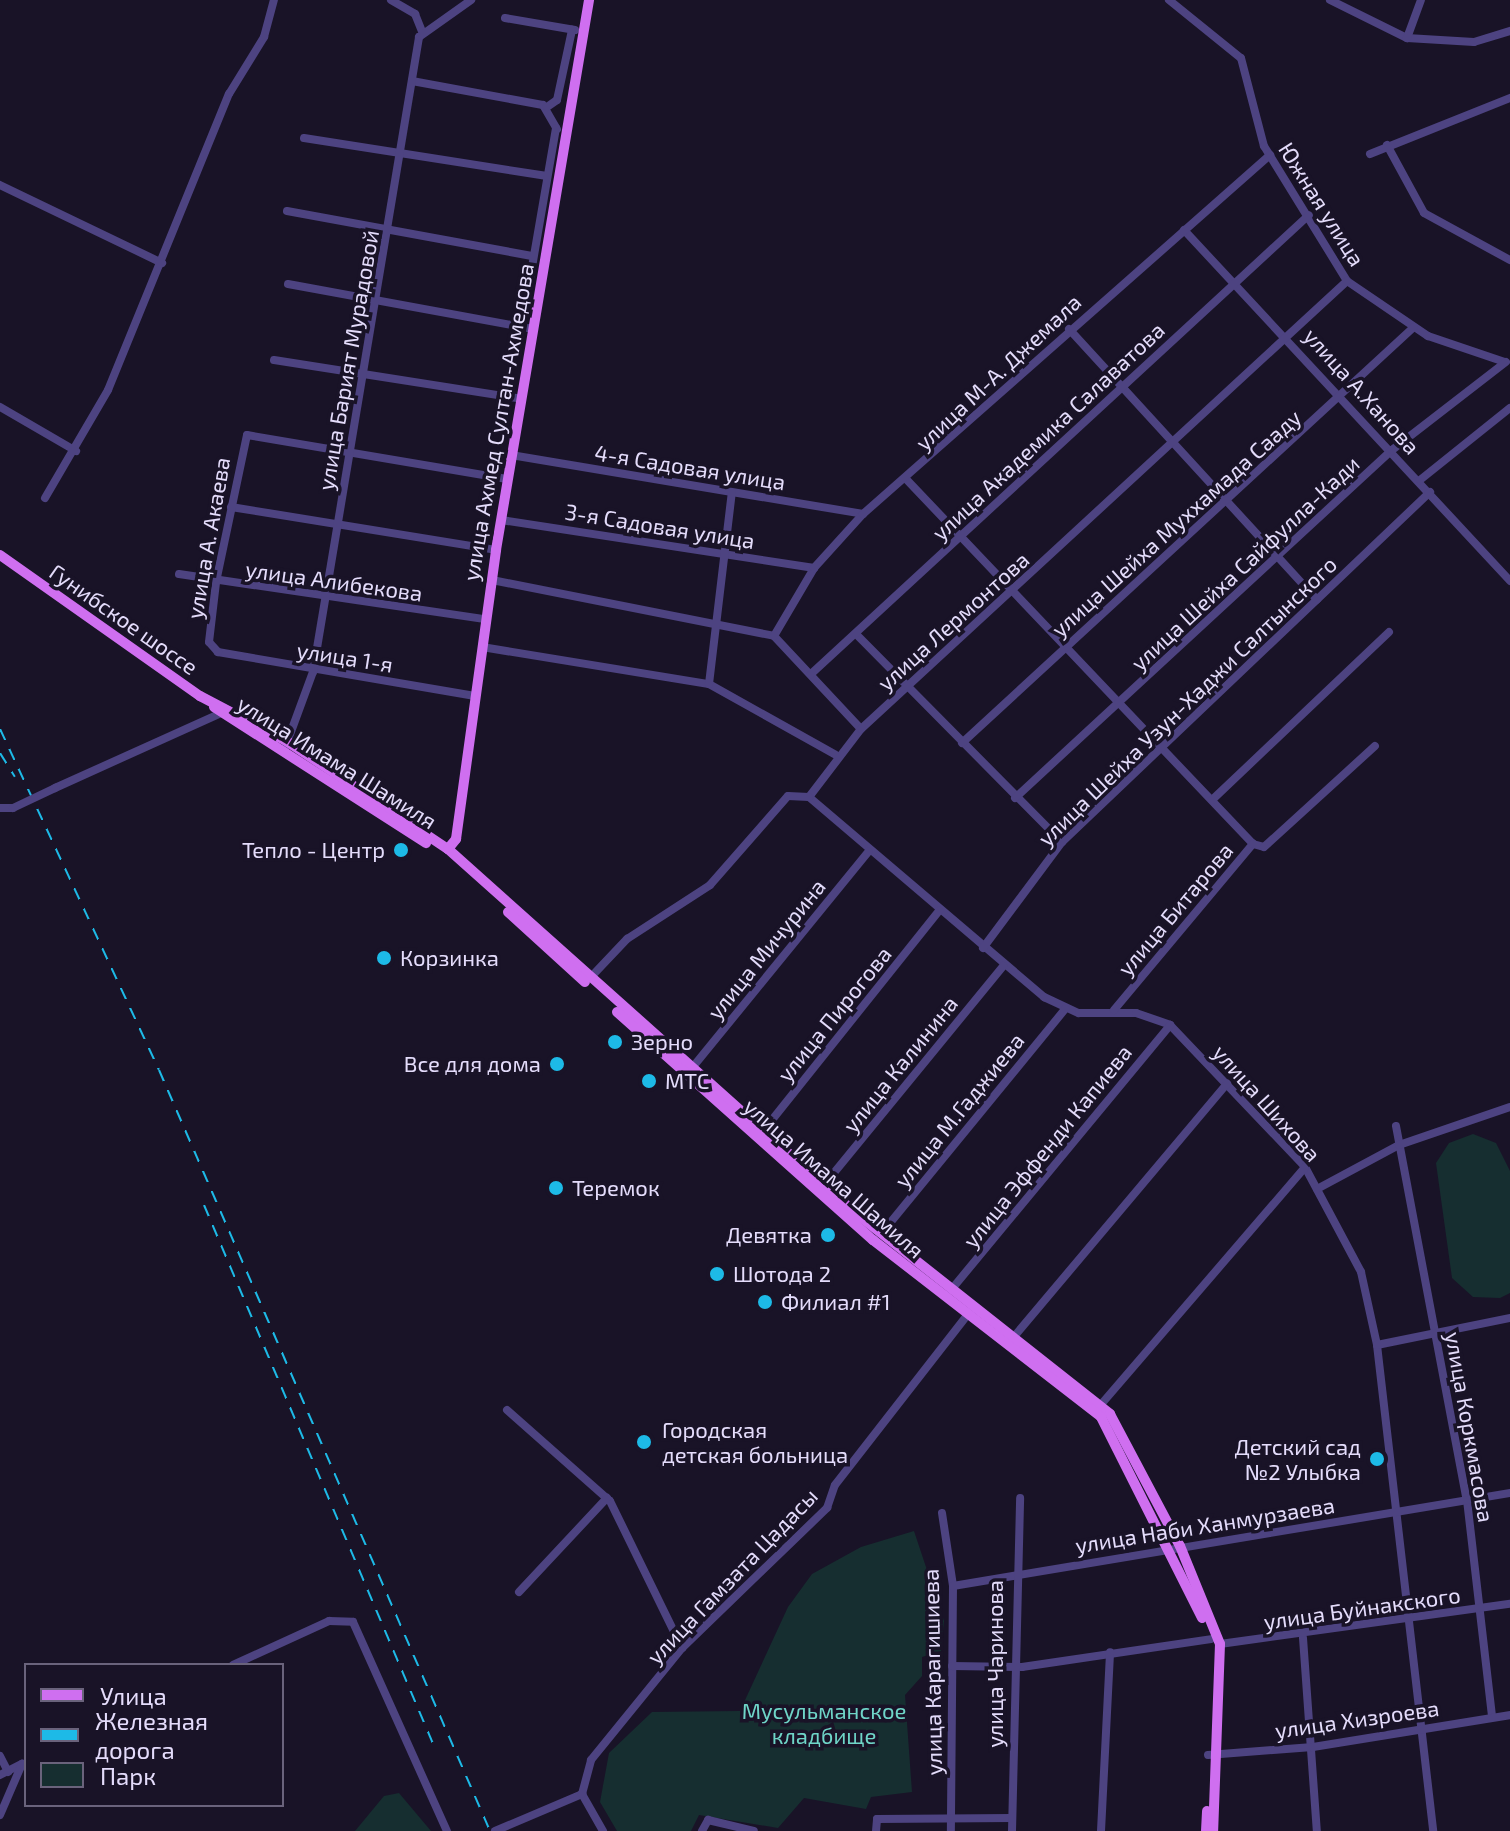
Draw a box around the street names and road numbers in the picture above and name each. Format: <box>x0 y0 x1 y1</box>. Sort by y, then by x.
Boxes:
street label: Южная улица <box>1273 137 1371 271</box>
street label: улица Барият Мурадовой <box>312 228 384 492</box>
street label: улица Ахмед Султан-Ахмедова <box>457 261 539 583</box>
street label: улица М-А. Джемала <box>910 288 1086 456</box>
street label: улица Академика Салаватова <box>926 316 1170 546</box>
street label: улица А.Ханова <box>1299 323 1425 459</box>
street label: улица Шейха Муххамада Сааду <box>1046 404 1306 642</box>
street label: 4-я Садовая улица <box>593 439 787 495</box>
street label: улица Шейха Сайфулла-Кади <box>1125 450 1365 676</box>
street label: улица А. Акаева <box>181 455 235 621</box>
street label: 3-я Садовая улица <box>563 498 757 554</box>
street label: улица Лермонтова <box>872 546 1034 696</box>
street label: улица Шейха Узун-Хаджи Салтынского <box>1032 551 1342 851</box>
street label: улица Алибекова <box>244 556 424 606</box>
street label: Гунибское шоссе <box>45 558 203 680</box>
street label: улица 1-я <box>295 636 395 678</box>
street label: улица Имама Шамиля <box>233 690 441 834</box>
street label: улица Битарова <box>1112 837 1238 981</box>
street label: улица Мичурина <box>701 874 831 1024</box>
street label: улица Пирогова <box>771 941 897 1087</box>
street label: улица Калинина <box>837 991 963 1137</box>
street label: улица М.Гаджиева <box>889 1027 1029 1193</box>
street label: улица Эффенди Капиева <box>957 1039 1137 1253</box>
street label: улица Шихова <box>1208 1039 1326 1167</box>
street label: улица Имама Шамиля <box>739 1093 929 1263</box>
street label: улица Коркмасова <box>1440 1330 1500 1524</box>
street label: улица Гамзата Цадасы <box>641 1483 823 1669</box>
street label: улица Наби Ханмурзаева <box>1073 1491 1337 1559</box>
street label: улица Карагишиева <box>917 1568 947 1776</box>
street label: улица Чаринова <box>982 1580 1008 1748</box>
street label: улица Буйнакского <box>1262 1581 1462 1635</box>
street label: улица Хизроева <box>1273 1694 1441 1744</box>

